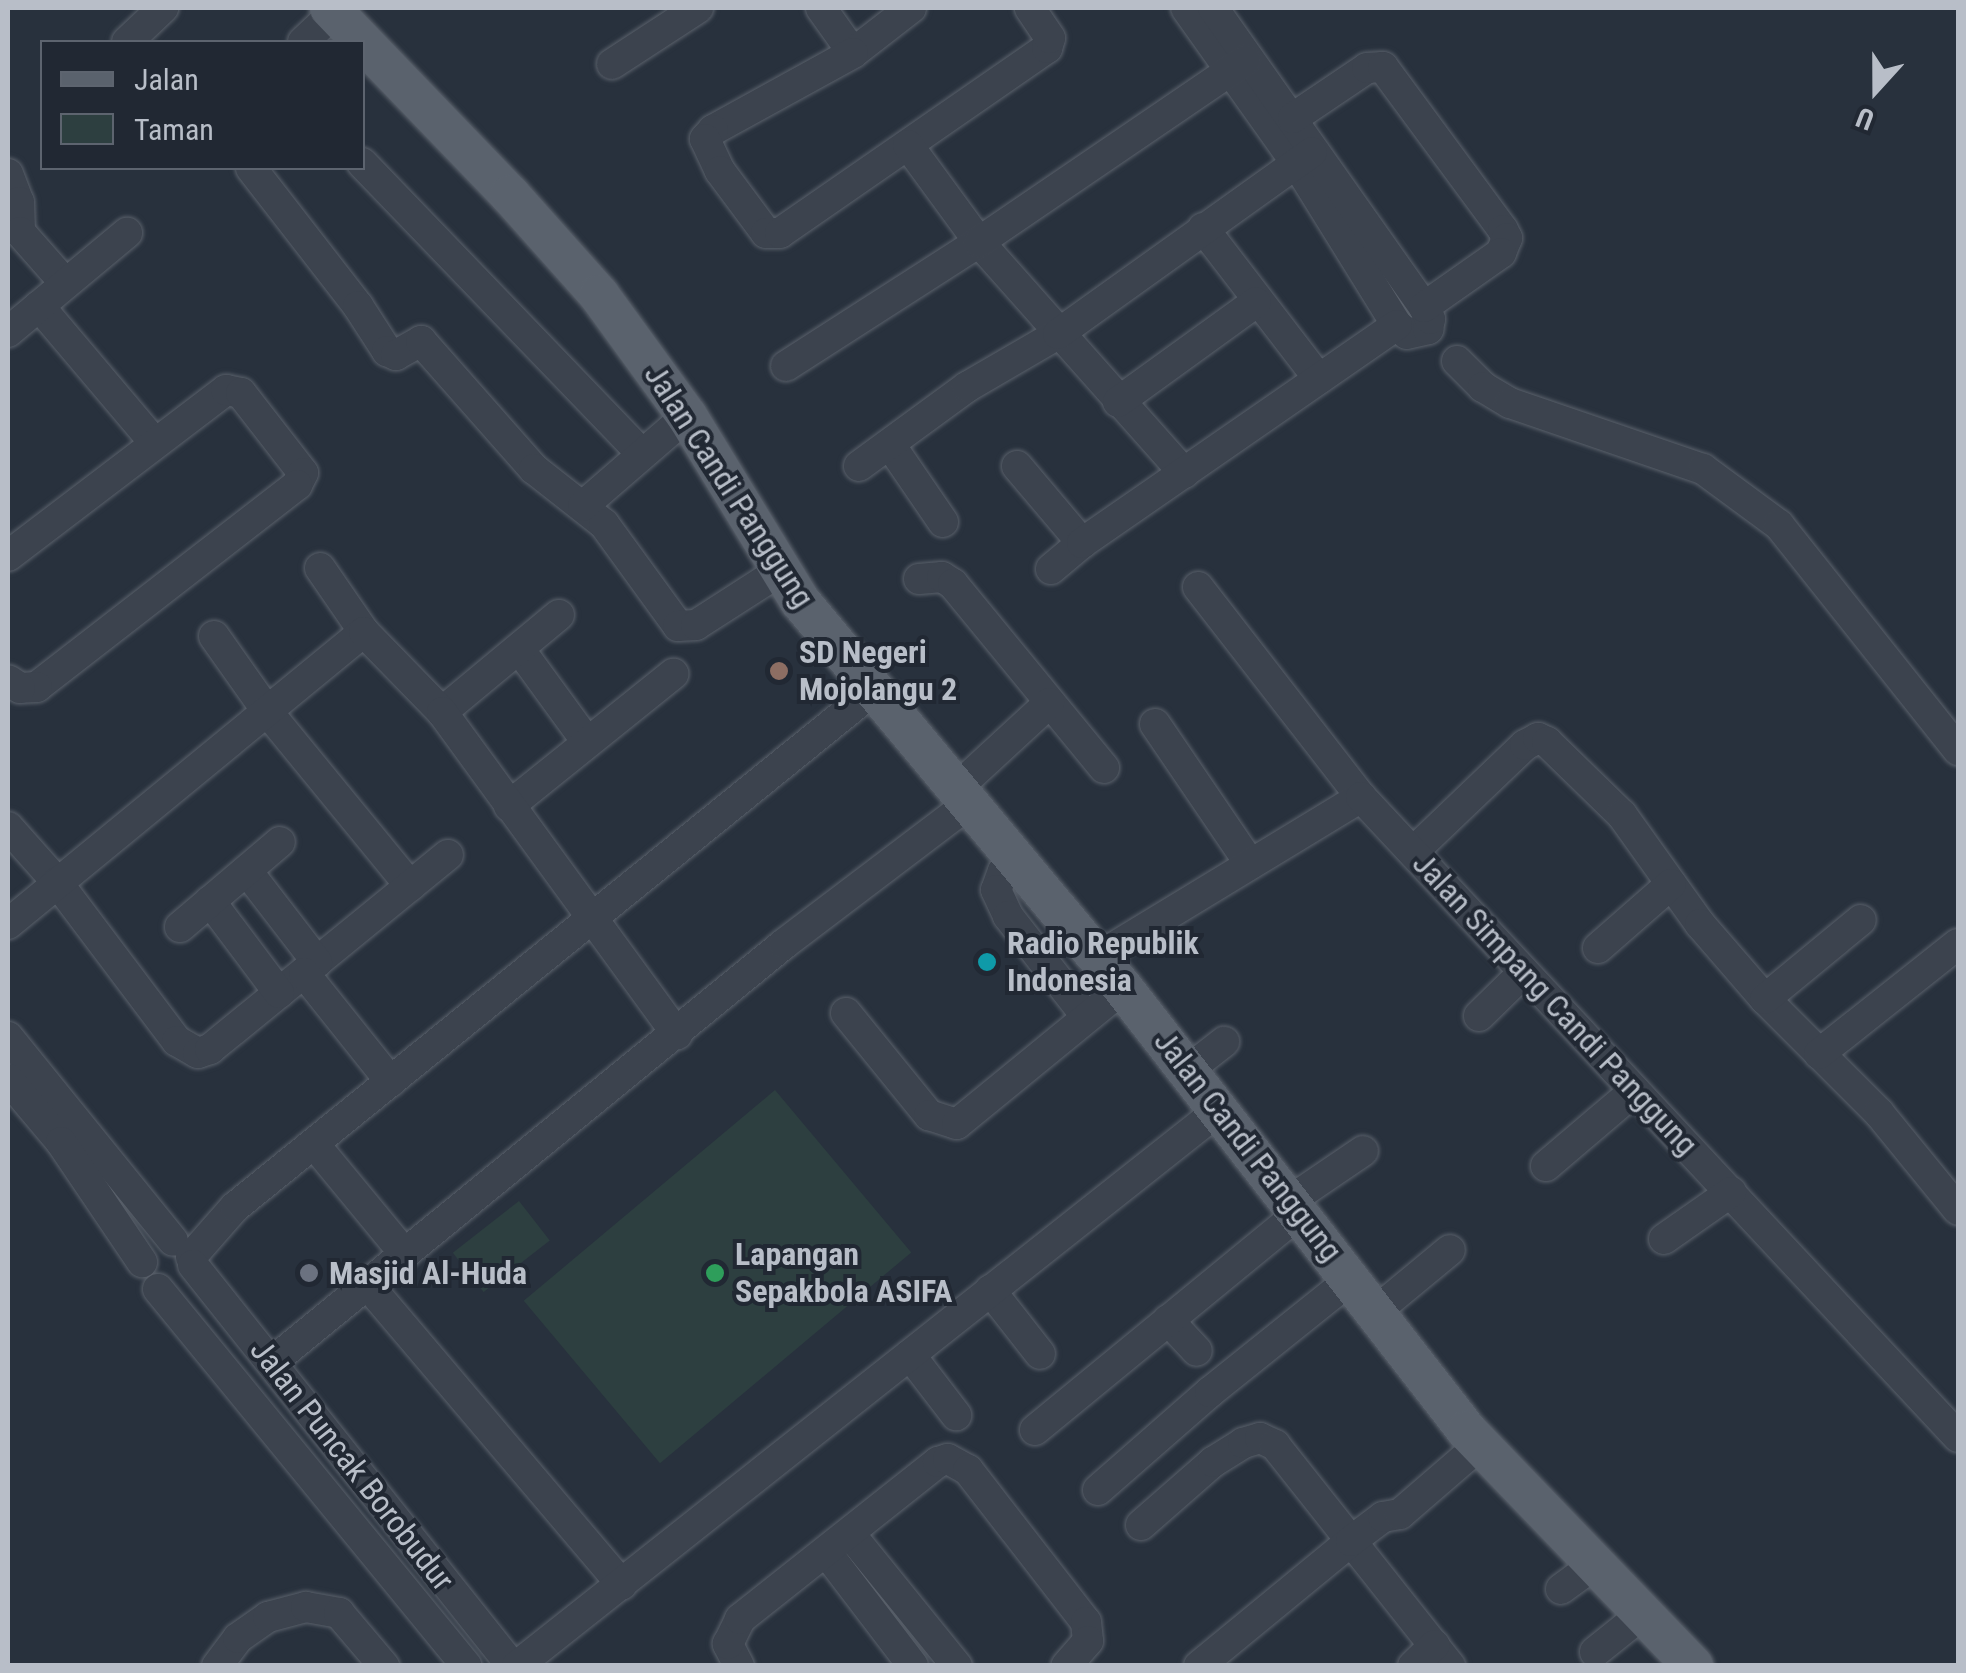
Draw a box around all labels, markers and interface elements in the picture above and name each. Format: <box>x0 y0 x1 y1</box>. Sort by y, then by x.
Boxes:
legend <box>40 40 365 170</box>
north arrow <box>1826 40 1926 140</box>
text: Jalan <box>134 62 199 97</box>
text: U <box>1852 100 1878 137</box>
text: Taman <box>134 112 214 147</box>
street label: Jalan Candi Panggung <box>636 357 822 615</box>
place label: SD Negeri Mojolangu 2 <box>799 634 957 709</box>
marker: SD Negeri Mojolangu 2 <box>768 660 790 682</box>
street label: Jalan Simpang Candi Panggung <box>1404 845 1706 1163</box>
place label: Radio Republik Indonesia <box>1007 925 1199 1000</box>
marker: Radio Republik Indonesia <box>976 951 998 973</box>
street label: Jalan Candi Panggung <box>1146 1023 1350 1269</box>
place label: Lapangan Sepakbola ASIFA <box>735 1236 952 1311</box>
place label: Masjid Al-Huda <box>329 1254 527 1292</box>
marker: Masjid Al-Huda <box>298 1262 320 1284</box>
marker: Lapangan Sepakbola ASIFA <box>704 1262 726 1284</box>
street label: Jalan Puncak Borobudur <box>242 1332 462 1598</box>

